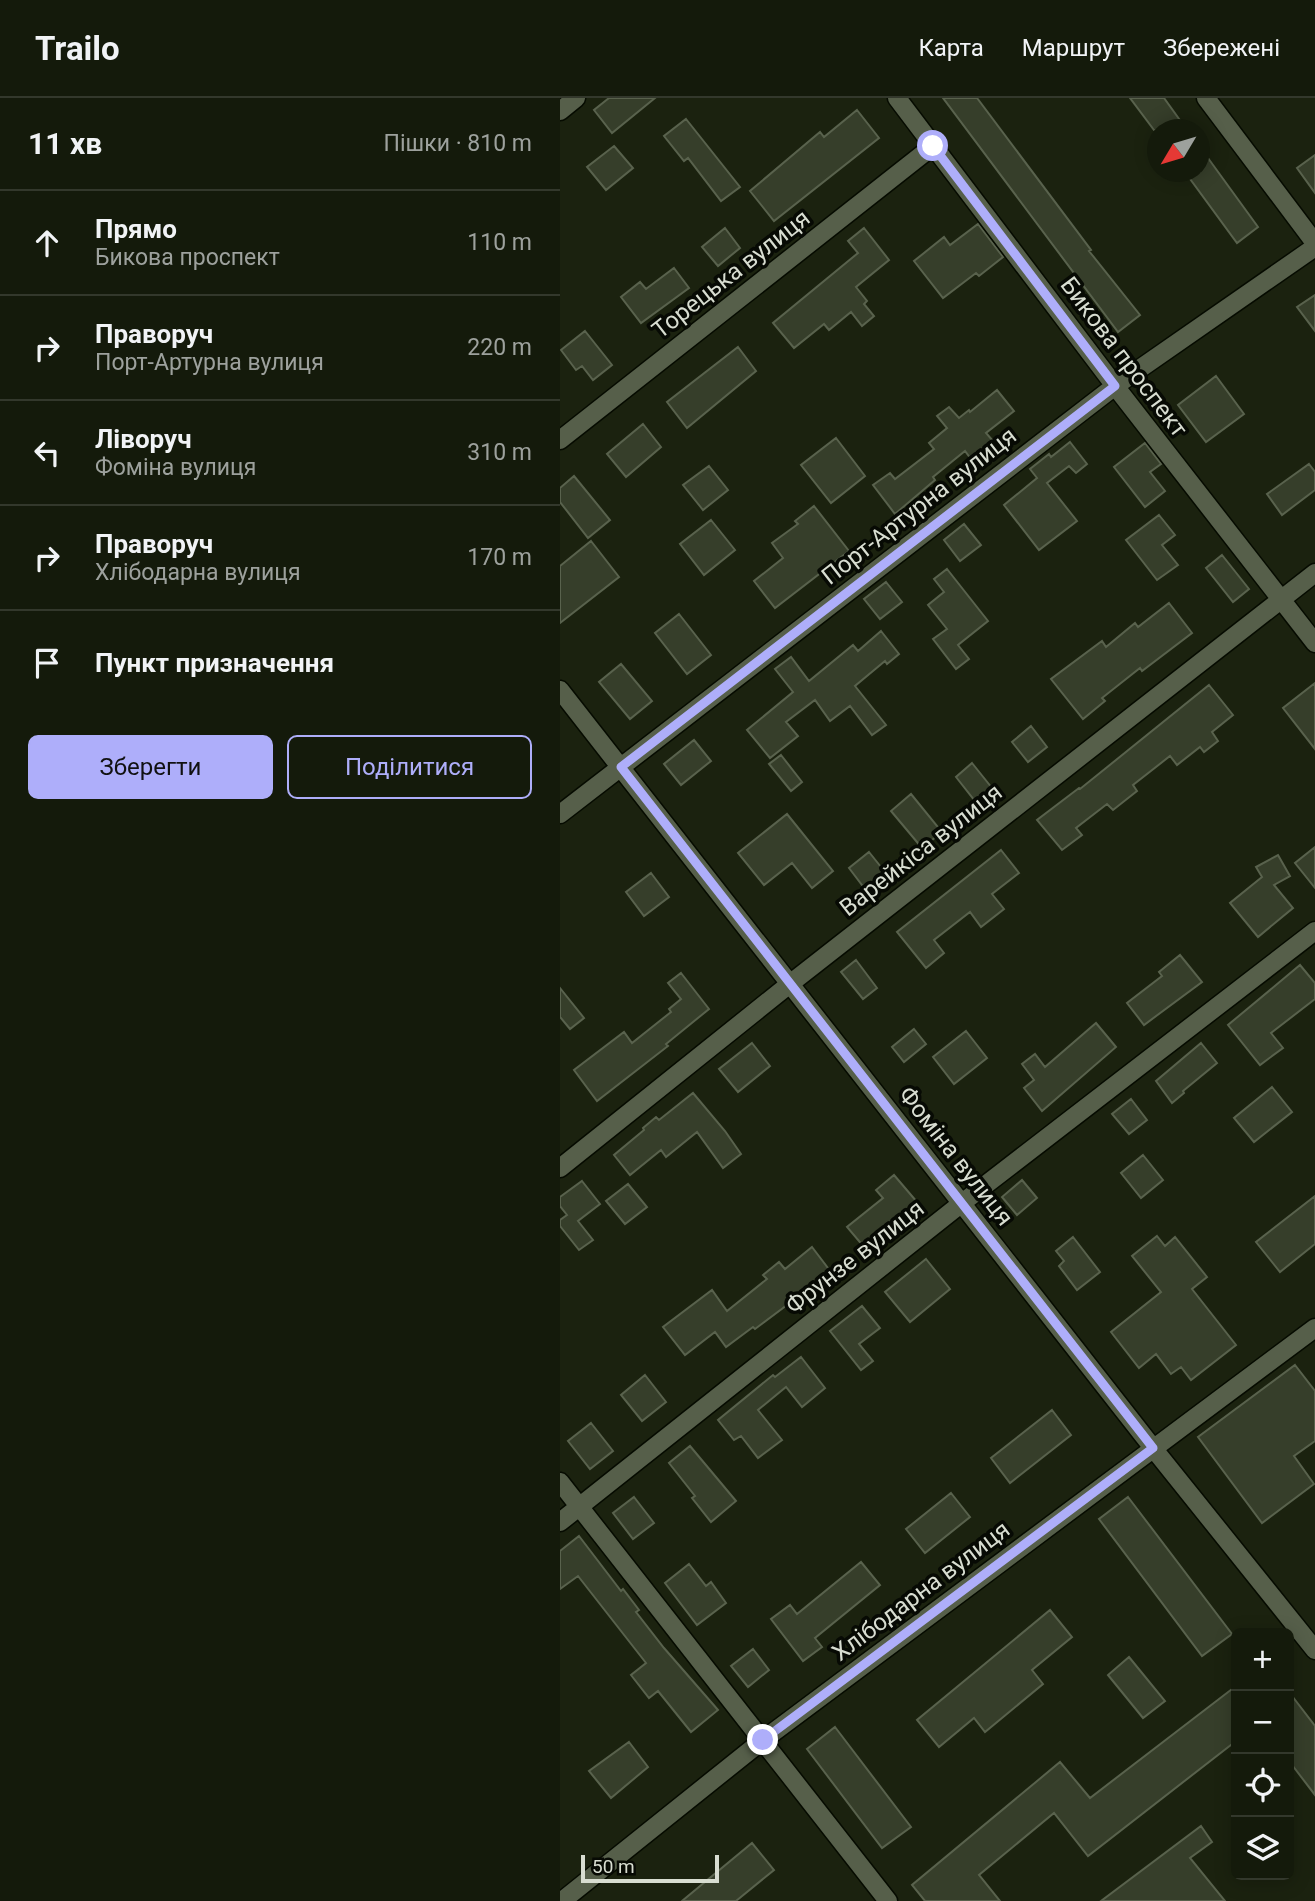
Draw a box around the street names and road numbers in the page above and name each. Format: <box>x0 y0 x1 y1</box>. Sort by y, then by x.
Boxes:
street label: Торецька вулиця <box>647 204 815 344</box>
street label: Бикова проспект <box>1055 272 1193 443</box>
street label: Порт-Артурна вулиця <box>816 421 1022 591</box>
street label: Варейкіса вулиця <box>834 778 1008 922</box>
street label: Фоміна вулиця <box>893 1081 1019 1231</box>
street label: Фрунзе вулиця <box>780 1194 930 1320</box>
street label: Хлібодарна вулиця <box>827 1515 1015 1667</box>

